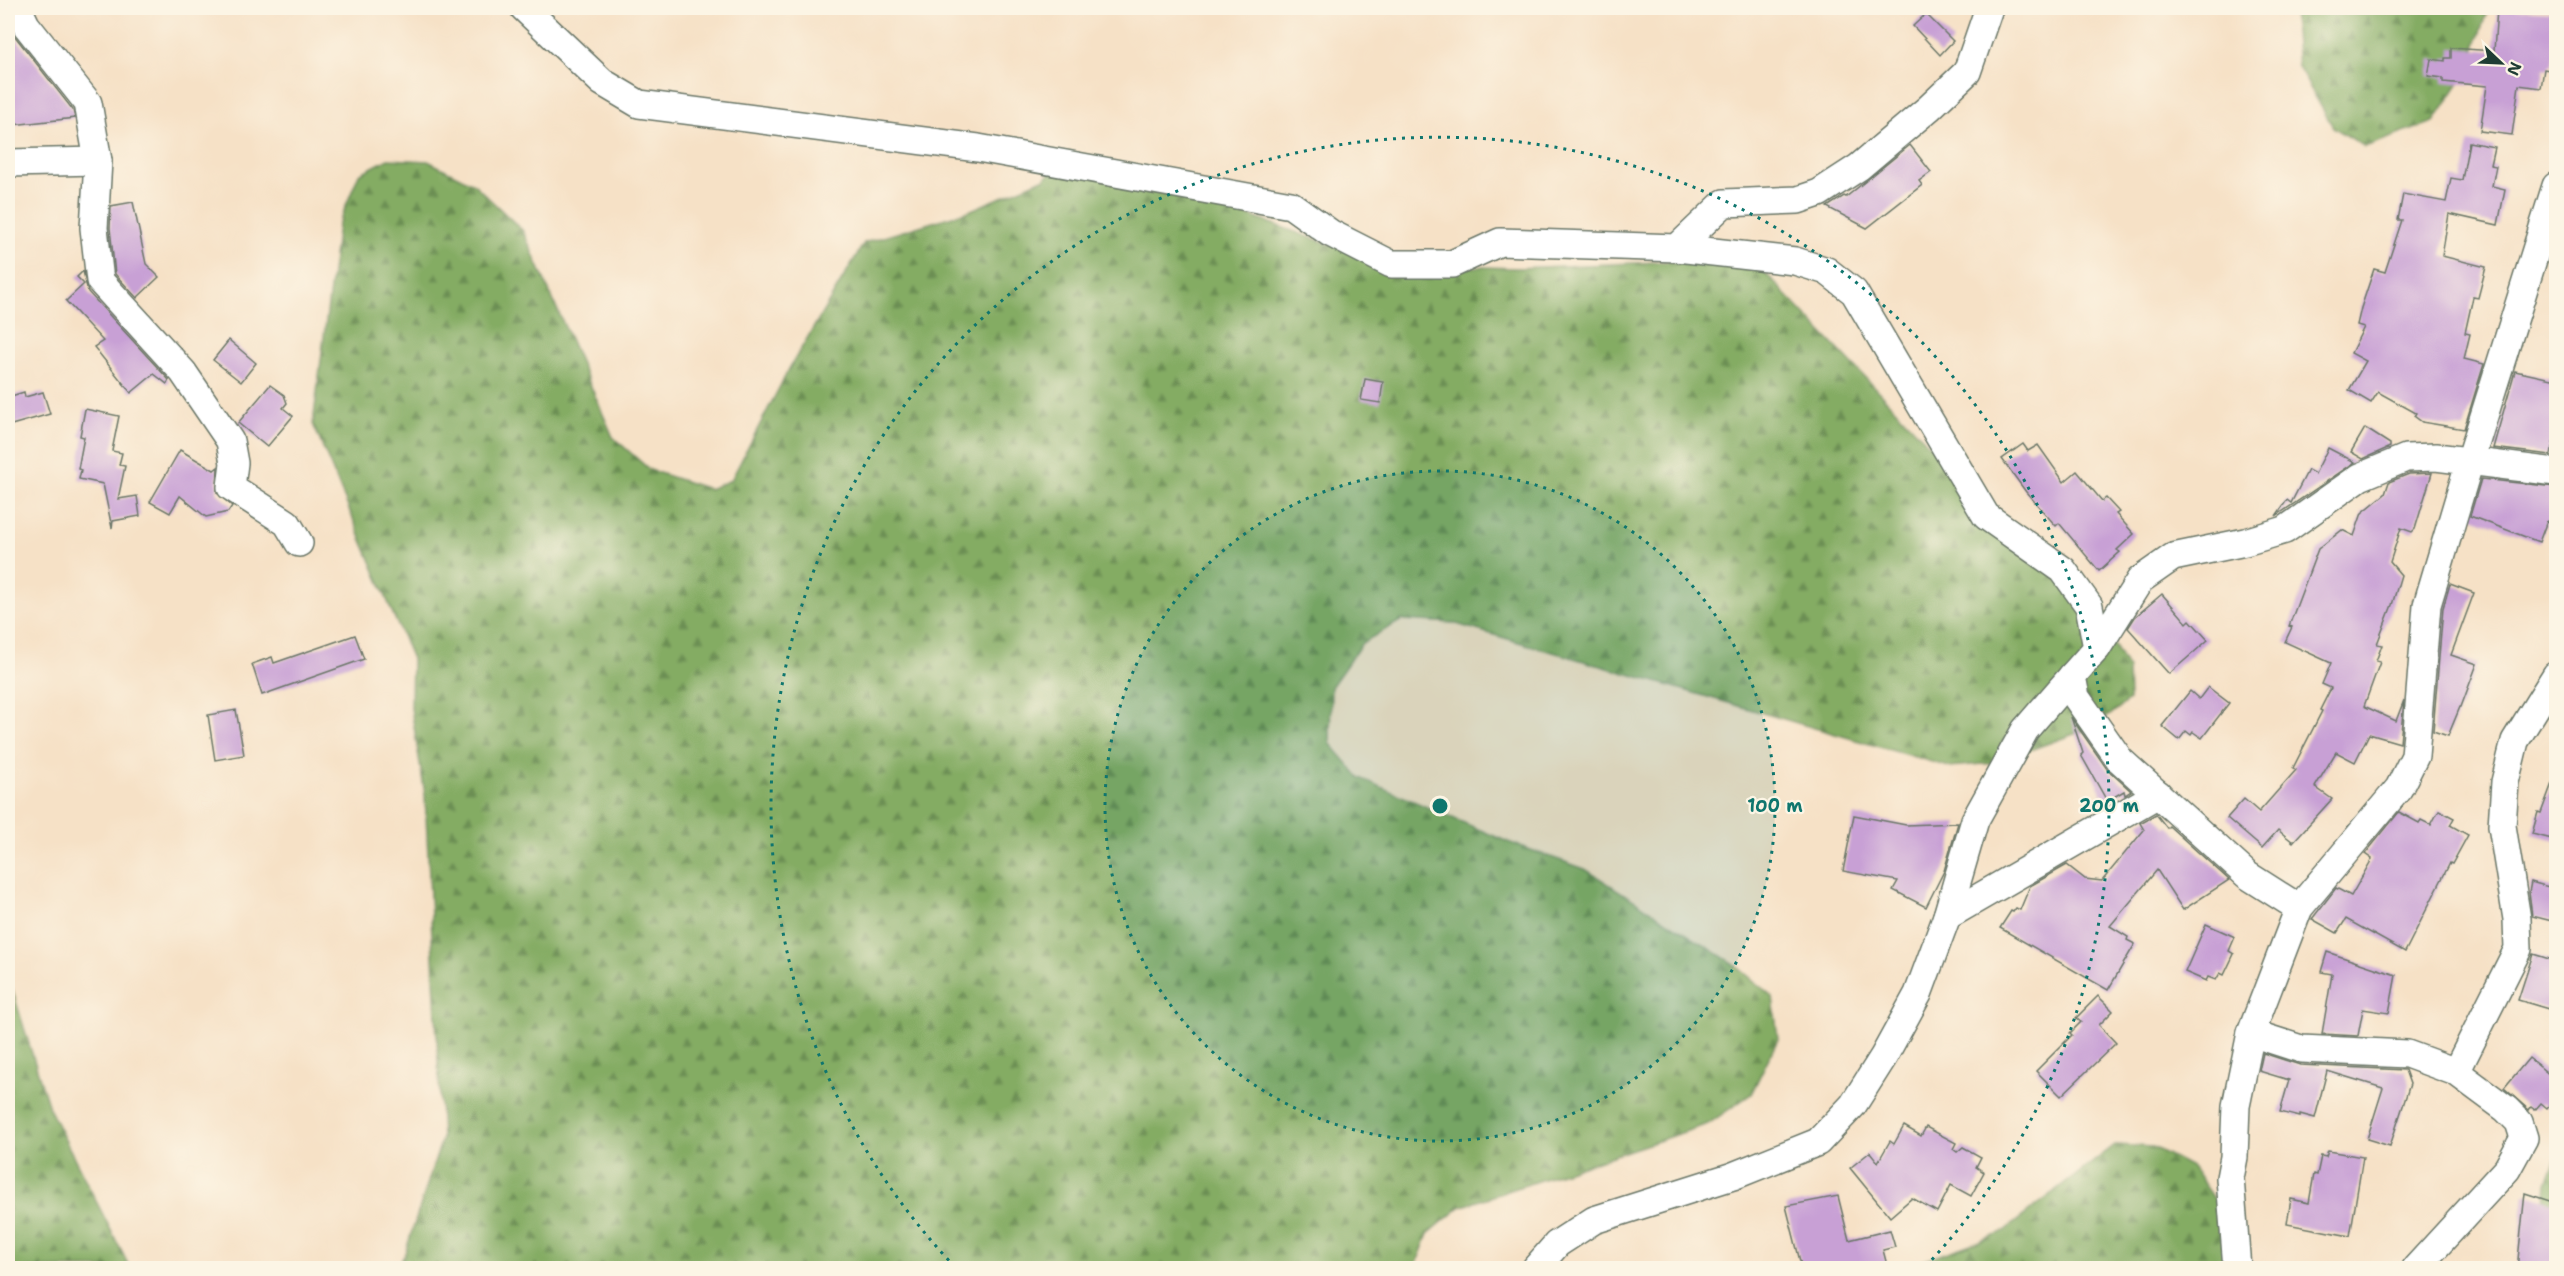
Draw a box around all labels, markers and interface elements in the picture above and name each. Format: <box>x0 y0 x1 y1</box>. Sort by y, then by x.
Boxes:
north arrow <box>2471 33 2531 93</box>
text: N <box>2502 59 2526 79</box>
text: 100 m <box>1747 794 1803 818</box>
text: 200 m <box>2079 794 2140 818</box>
centre of rings <box>1430 796 1450 816</box>

